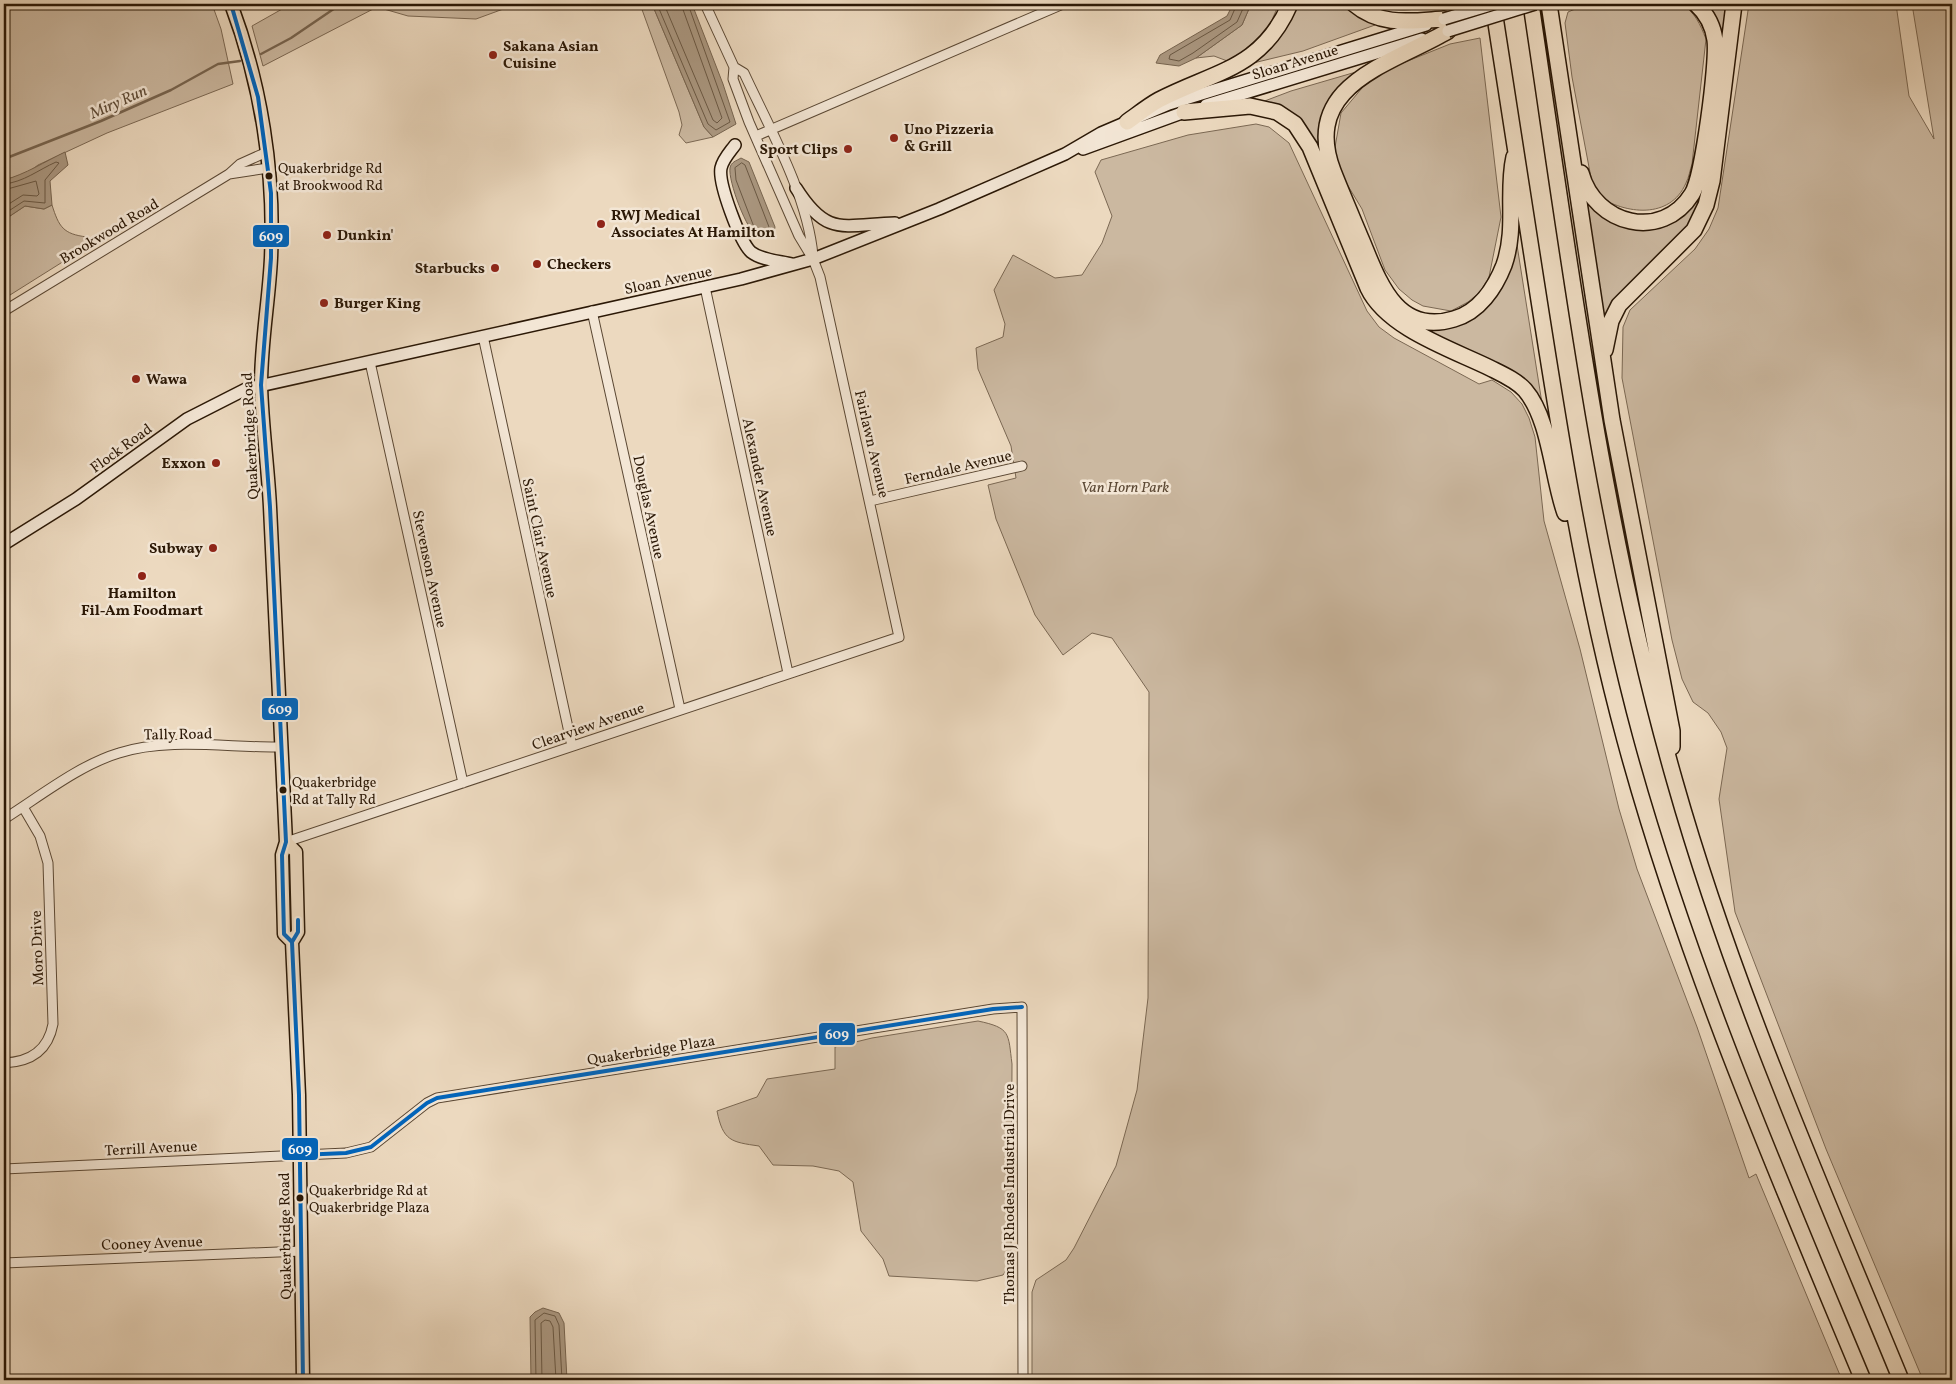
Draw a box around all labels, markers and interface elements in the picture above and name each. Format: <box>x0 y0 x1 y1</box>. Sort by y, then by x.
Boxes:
place label: Sakana Asian Cuisine <box>503 37 599 75</box>
street label: Sloan Avenue <box>1250 40 1341 87</box>
marker: Sakana Asian Cuisine <box>487 49 499 61</box>
water label: Miry Run <box>86 80 151 126</box>
place label: Uno Pizzeria & Grill <box>904 120 994 158</box>
marker: Uno Pizzeria & Grill <box>888 132 900 144</box>
place label: Sport Clips <box>759 140 838 161</box>
marker: Sport Clips <box>842 143 854 155</box>
place label: Quakerbridge Rd at Brookwood Rd <box>278 160 383 196</box>
marker: Quakerbridge Rd at Brookwood Rd <box>264 171 274 181</box>
street label: Brookwood Road <box>56 194 163 270</box>
place label: RWJ Medical Associates At Hamilton <box>611 206 775 244</box>
marker: RWJ Medical Associates At Hamilton <box>595 218 607 230</box>
line badge: 609 <box>252 224 290 248</box>
place label: Dunkin' <box>337 226 394 247</box>
text: 609 <box>259 228 283 247</box>
marker: Dunkin' <box>321 229 333 241</box>
place label: Checkers <box>547 255 611 276</box>
marker: Checkers <box>531 258 543 270</box>
place label: Starbucks <box>415 259 485 280</box>
marker: Starbucks <box>489 262 501 274</box>
street label: Sloan Avenue <box>622 262 714 301</box>
place label: Burger King <box>334 294 421 315</box>
marker: Burger King <box>318 297 330 309</box>
place label: Wawa <box>146 370 187 391</box>
street label: Quakerbridge Road <box>238 372 265 500</box>
marker: Wawa <box>130 373 142 385</box>
street label: Fairlawn Avenue <box>848 388 893 500</box>
street label: Alexander Avenue <box>736 416 781 538</box>
street label: Flock Road <box>86 419 157 479</box>
street label: Ferndale Avenue <box>903 446 1014 491</box>
place label: Exxon <box>162 454 206 475</box>
street label: Douglas Avenue <box>626 454 669 561</box>
marker: Exxon <box>210 457 222 469</box>
street label: Saint Clair Avenue <box>516 476 561 600</box>
park label: Van Horn Park <box>1081 478 1169 499</box>
street label: Stevenson Avenue <box>406 509 451 630</box>
place label: Subway <box>149 539 204 560</box>
marker: Subway <box>207 542 219 554</box>
marker: Hamilton Fil-Am Foodmart <box>136 570 148 582</box>
place label: Hamilton Fil-Am Foodmart <box>81 584 203 622</box>
line badge: 609 <box>261 697 299 721</box>
street label: Clearview Avenue <box>529 698 648 757</box>
text: 609 <box>268 701 292 720</box>
street label: Tally Road <box>143 724 213 747</box>
place label: Quakerbridge Rd at Tally Rd <box>292 774 377 810</box>
marker: Quakerbridge Rd at Tally Rd <box>278 785 288 795</box>
street label: Moro Drive <box>27 910 50 986</box>
line badge: 609 <box>818 1022 856 1046</box>
text: 609 <box>825 1026 849 1045</box>
street label: Quakerbridge Plaza <box>586 1031 717 1072</box>
street label: Thomas J Rhodes Industrial Drive <box>1000 1084 1021 1304</box>
street label: Terrill Avenue <box>104 1137 198 1162</box>
line badge: 609 <box>281 1137 319 1161</box>
text: 609 <box>288 1141 312 1160</box>
street label: Quakerbridge Road <box>275 1172 298 1300</box>
place label: Quakerbridge Rd at Quakerbridge Plaza <box>309 1182 430 1218</box>
marker: Quakerbridge Rd at Quakerbridge Plaza <box>295 1193 305 1203</box>
street label: Cooney Avenue <box>101 1232 203 1257</box>

